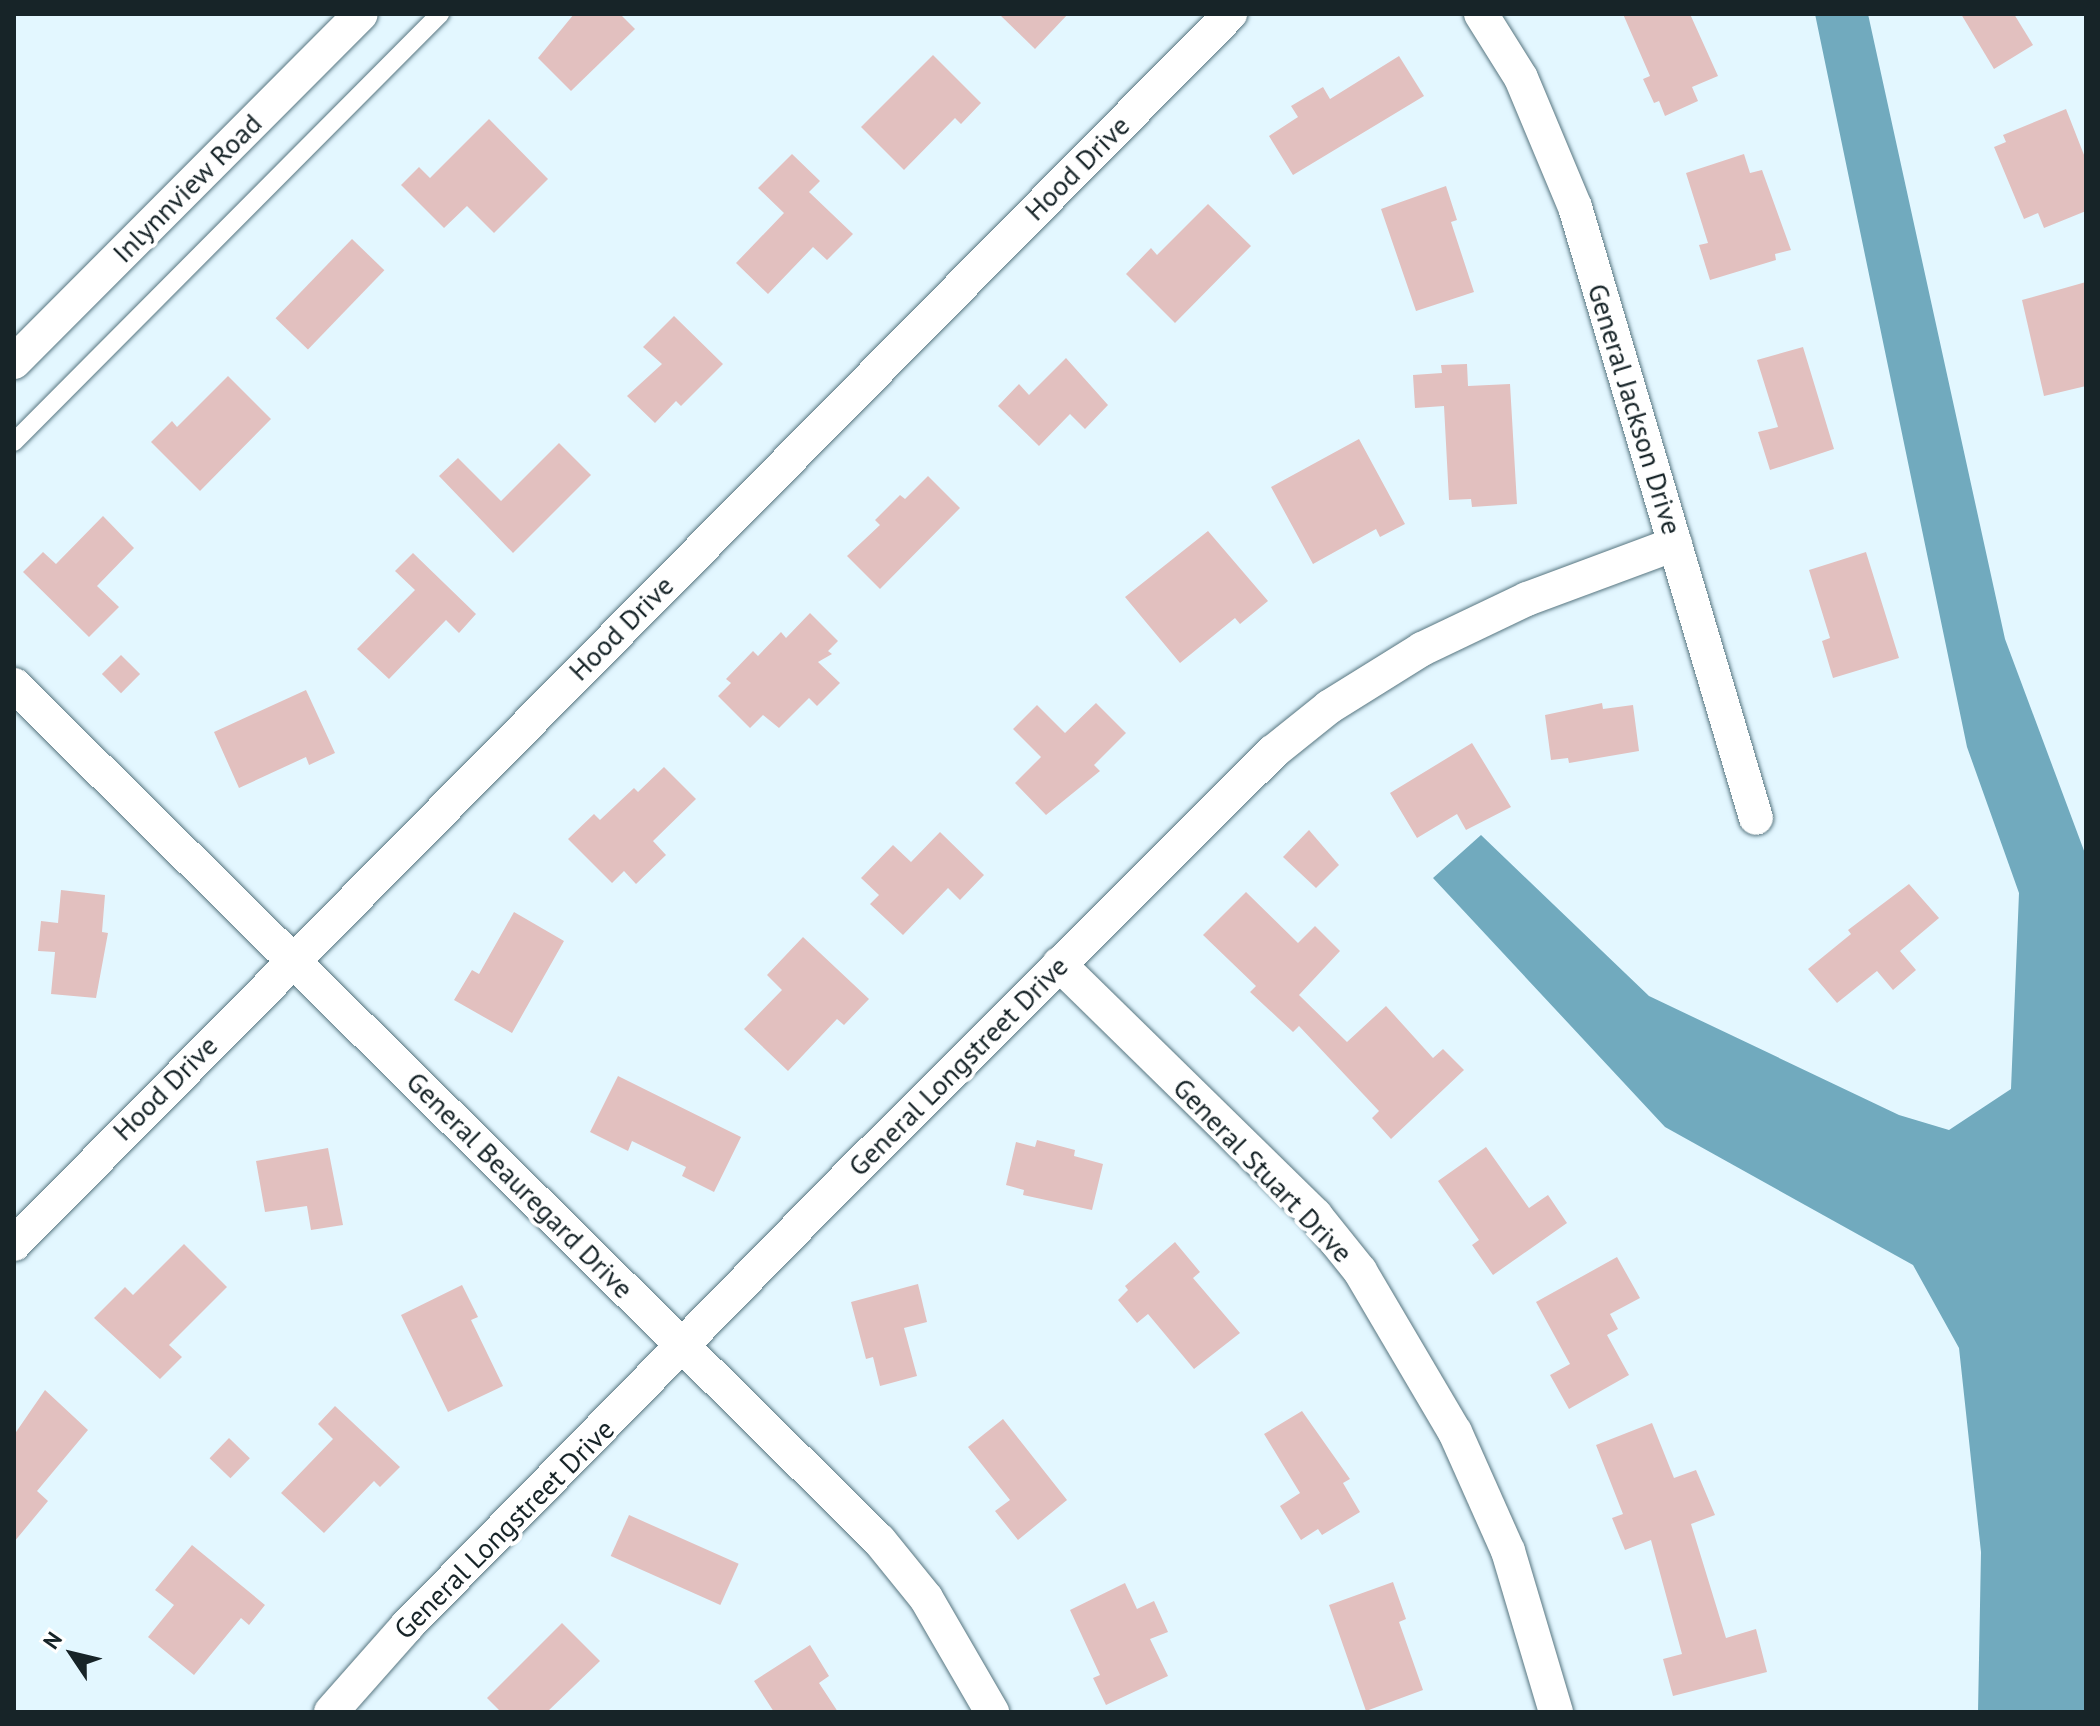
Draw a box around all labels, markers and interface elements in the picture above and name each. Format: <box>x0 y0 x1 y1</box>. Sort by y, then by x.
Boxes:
street label: Inlynnview Road <box>105 106 269 270</box>
street label: Hood Drive <box>1018 109 1136 227</box>
street label: General Jackson Drive <box>1581 280 1689 538</box>
street label: Hood Drive <box>562 569 680 687</box>
street label: General Longstreet Drive <box>841 949 1075 1183</box>
street label: Hood Drive <box>106 1029 224 1147</box>
street label: General Beauregard Drive <box>400 1065 640 1305</box>
street label: General Stuart Drive <box>1166 1071 1360 1269</box>
street label: General Longstreet Drive <box>387 1412 621 1646</box>
north arrow <box>32 1614 112 1694</box>
text: N <box>37 1626 68 1654</box>

